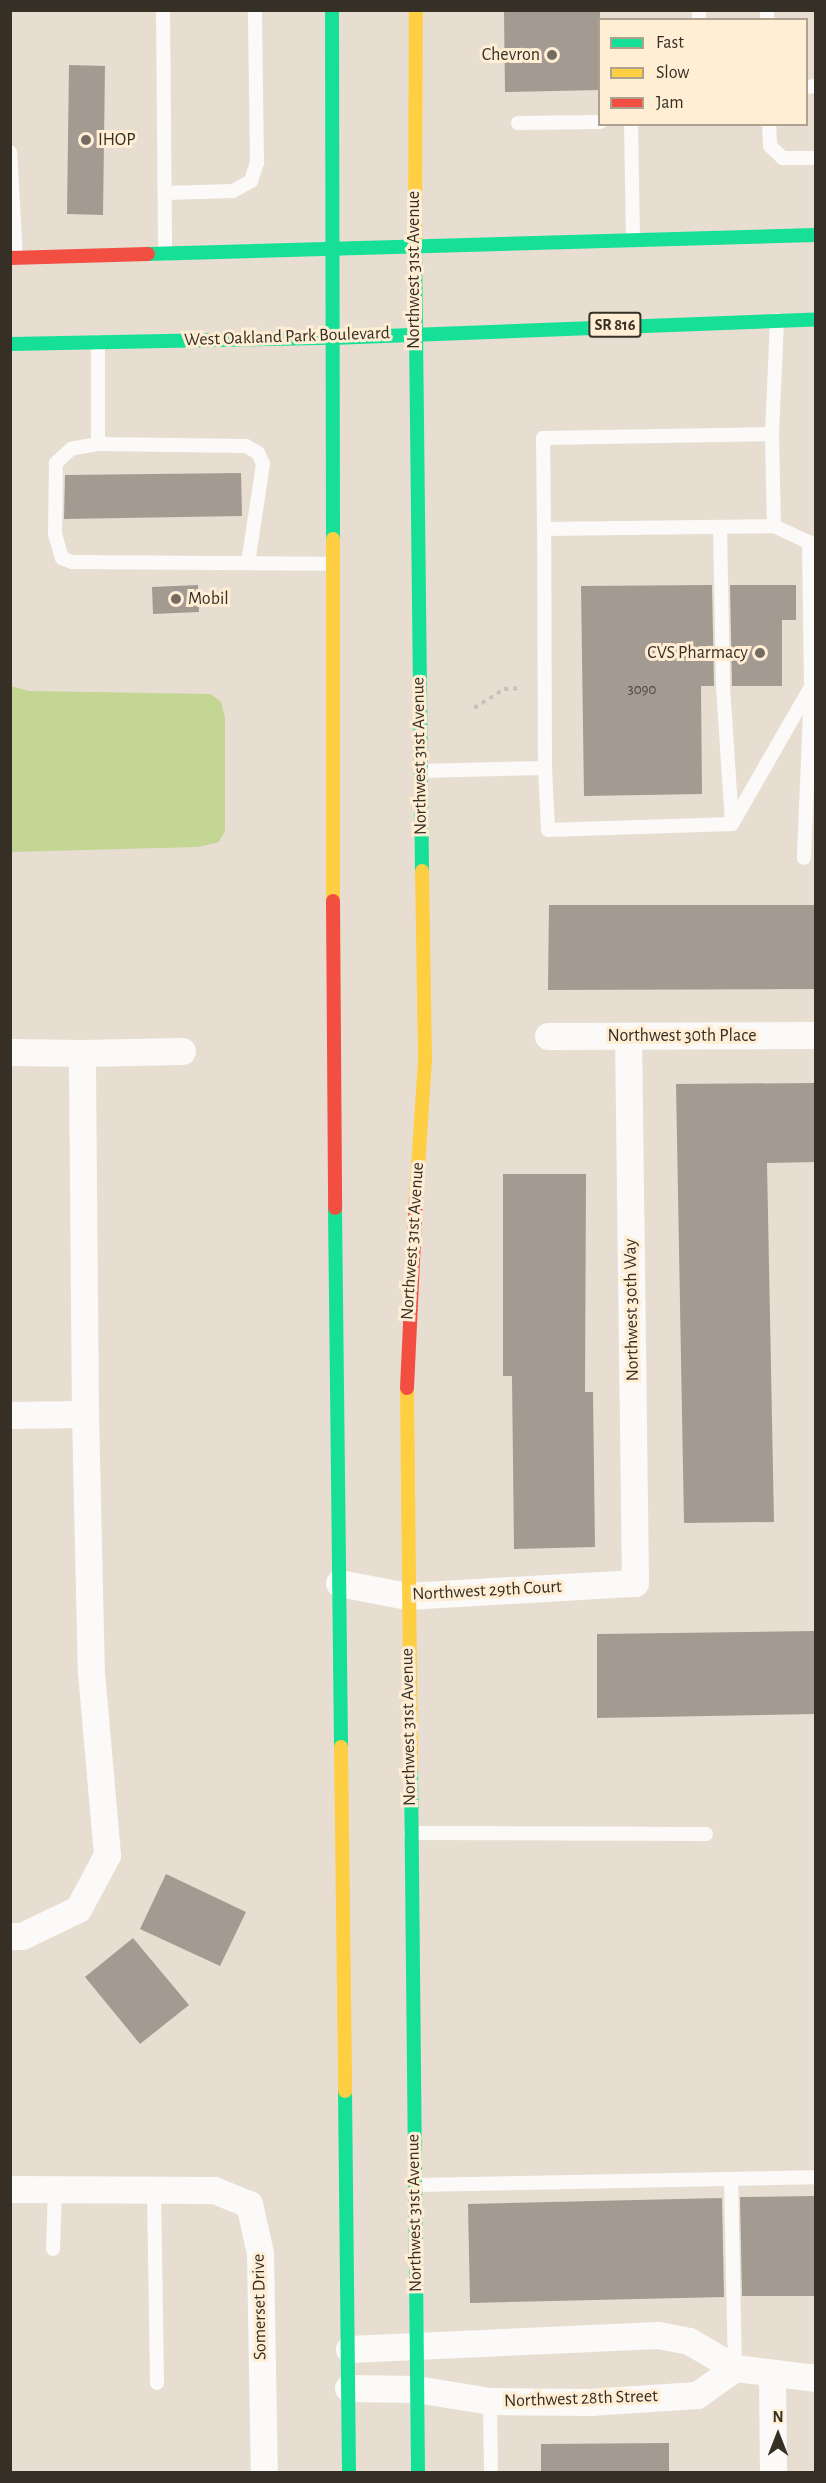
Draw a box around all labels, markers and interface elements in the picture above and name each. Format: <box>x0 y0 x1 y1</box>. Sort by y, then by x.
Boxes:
legend <box>598 18 808 126</box>
text: Fast <box>656 34 684 52</box>
place label: Chevron <box>482 44 540 66</box>
marker: Chevron <box>545 48 559 62</box>
text: Slow <box>656 64 689 82</box>
text: Jam <box>656 94 684 112</box>
place label: IHOP <box>98 129 136 151</box>
marker: IHOP <box>79 133 93 147</box>
street label: Northwest 31st Avenue <box>403 191 425 349</box>
road number: SR 816 <box>588 312 642 338</box>
street label: West Oakland Park Boulevard <box>184 323 390 351</box>
place label: Mobil <box>188 588 229 610</box>
marker: Mobil <box>169 592 183 606</box>
place label: CVS Pharmacy <box>647 642 748 664</box>
marker: CVS Pharmacy <box>753 646 767 660</box>
street label: Northwest 31st Avenue <box>408 677 432 835</box>
house number: 3090 <box>627 681 657 699</box>
street label: Northwest 30th Place <box>607 1025 757 1047</box>
street label: Northwest 31st Avenue <box>397 1161 429 1321</box>
street label: Northwest 30th Way <box>620 1239 644 1381</box>
street label: Northwest 29th Court <box>412 1576 562 1606</box>
street label: Northwest 31st Avenue <box>397 1648 421 1806</box>
street label: Northwest 31st Avenue <box>403 2134 427 2292</box>
street label: Somerset Drive <box>248 2254 272 2360</box>
street label: Northwest 28th Street <box>504 2386 658 2412</box>
north arrow <box>748 2405 808 2465</box>
text: N <box>772 2409 784 2425</box>

